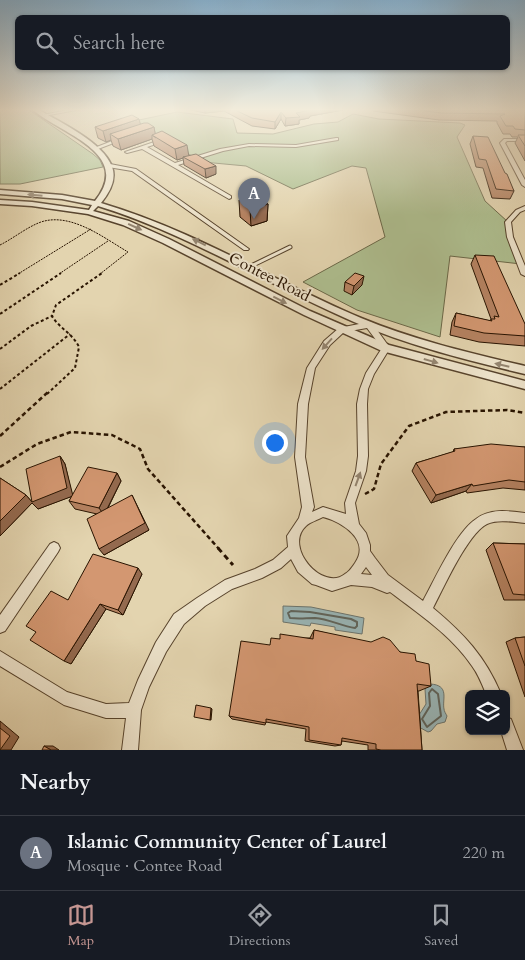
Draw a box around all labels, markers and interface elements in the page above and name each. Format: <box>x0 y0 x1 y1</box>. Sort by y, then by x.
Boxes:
search box <box>15 15 510 70</box>
icon: search <box>33 29 61 57</box>
text: Search here <box>73 30 165 56</box>
pin: A <box>238 178 270 219</box>
one-way arrow <box>27 190 43 198</box>
one-way arrow <box>128 224 142 232</box>
one-way arrow <box>192 238 206 246</box>
street label: Contee Road <box>225 247 315 307</box>
one-way arrow <box>273 296 288 304</box>
one-way arrow <box>321 338 333 350</box>
one-way arrow <box>423 357 438 365</box>
one-way arrow <box>494 360 510 368</box>
your location <box>262 430 288 456</box>
one-way arrow <box>355 471 362 486</box>
map controls <box>465 690 510 735</box>
button: layers <box>465 690 510 735</box>
text: Nearby <box>20 768 91 797</box>
text: Islamic Community Center of Laurel <box>67 829 387 855</box>
text: A <box>30 842 42 864</box>
text: 220 m <box>463 842 505 864</box>
text: Mosque · Contee Road <box>67 855 222 877</box>
tab: Map <box>67 901 95 950</box>
tab: Directions <box>229 901 290 950</box>
tab: Saved <box>424 901 458 950</box>

